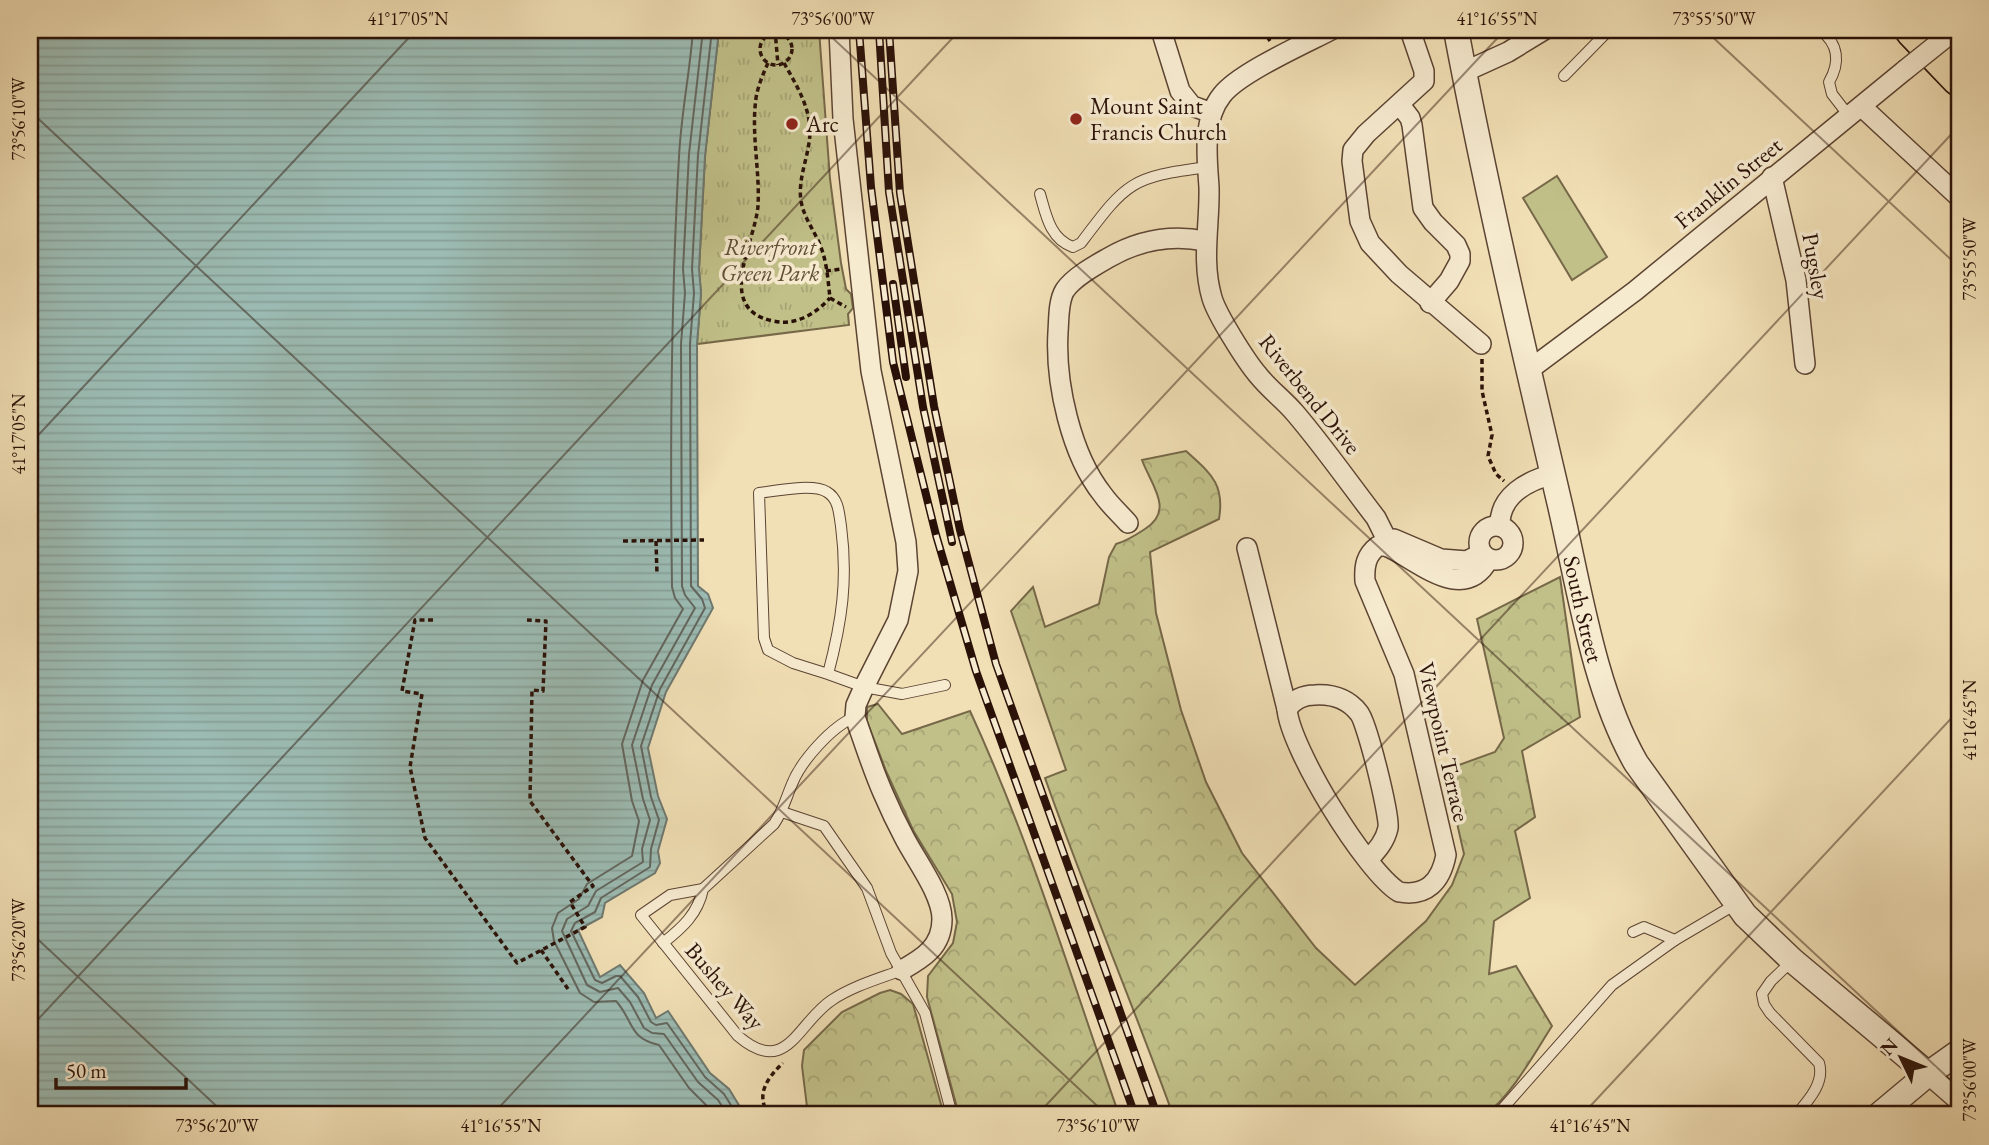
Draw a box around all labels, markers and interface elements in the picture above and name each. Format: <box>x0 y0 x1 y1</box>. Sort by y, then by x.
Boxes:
text: 41°17'05"N <box>368 7 449 30</box>
text: 73°56'00"W <box>791 7 875 30</box>
text: 41°16'55"N <box>1457 7 1538 30</box>
text: 73°55'50"W <box>1672 7 1756 30</box>
text: 73°56'10"W <box>7 77 30 161</box>
place label: Mount Saint Francis Church <box>1090 91 1227 147</box>
place label: Arc <box>805 109 839 139</box>
marker: Mount Saint Francis Church <box>1068 111 1084 127</box>
marker: Arc <box>784 116 800 132</box>
street label: Franklin Street <box>1668 130 1789 236</box>
text: 73°55'50"W <box>1958 217 1981 301</box>
street label: Pugsley <box>1795 230 1837 302</box>
park label: Riverfront Green Park <box>721 232 820 288</box>
street label: Riverbend Drive <box>1252 328 1368 460</box>
text: 41°17'05"N <box>7 393 30 474</box>
street label: South Street <box>1556 553 1611 667</box>
street label: Viewpoint Terrace <box>1411 659 1477 825</box>
text: 41°16'45"N <box>1958 679 1981 760</box>
text: 73°56'20"W <box>7 898 30 982</box>
street label: Bushey Way <box>679 936 772 1037</box>
north arrow <box>1867 1023 1937 1092</box>
text: N <box>1875 1032 1904 1061</box>
text: 73°56'00"W <box>1958 1038 1981 1122</box>
scale bar <box>56 1047 186 1091</box>
text: 50 m <box>66 1057 107 1084</box>
text: 73°56'20"W <box>175 1114 259 1137</box>
text: 41°16'55"N <box>461 1114 542 1137</box>
text: 73°56'10"W <box>1056 1114 1140 1137</box>
text: 41°16'45"N <box>1550 1114 1631 1137</box>

